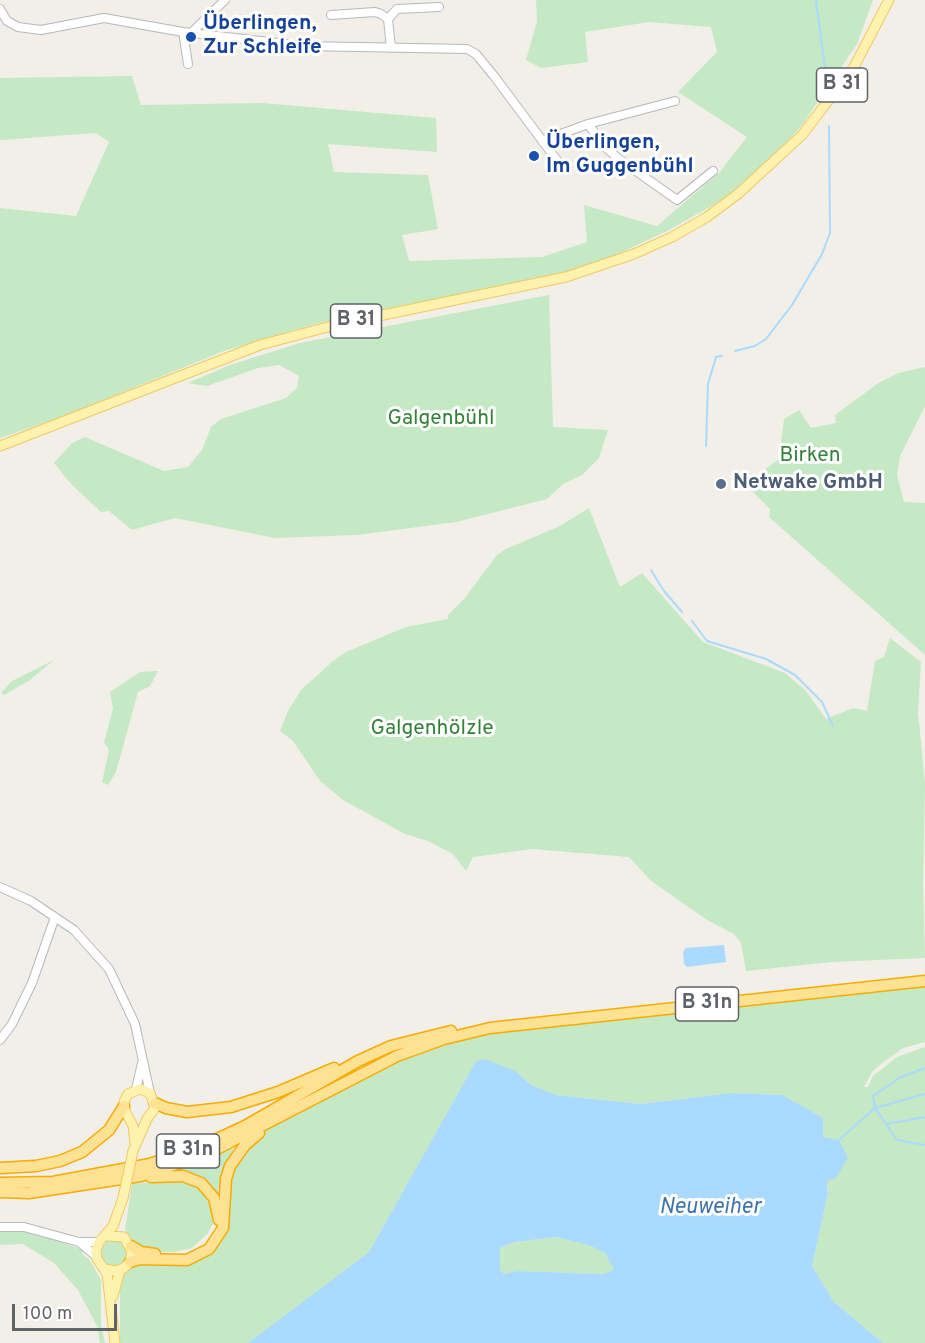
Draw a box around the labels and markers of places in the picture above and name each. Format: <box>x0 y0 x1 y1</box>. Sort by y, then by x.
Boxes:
place label: Überlingen, Zur Schleife <box>203 12 322 62</box>
marker: Überlingen, Zur Schleife <box>184 30 198 44</box>
place label: Überlingen, Im Guggenbühl <box>546 131 694 181</box>
marker: Überlingen, Im Guggenbühl <box>527 149 541 163</box>
place label: Netwake GmbH <box>733 471 883 497</box>
marker: Netwake GmbH <box>714 477 728 491</box>

